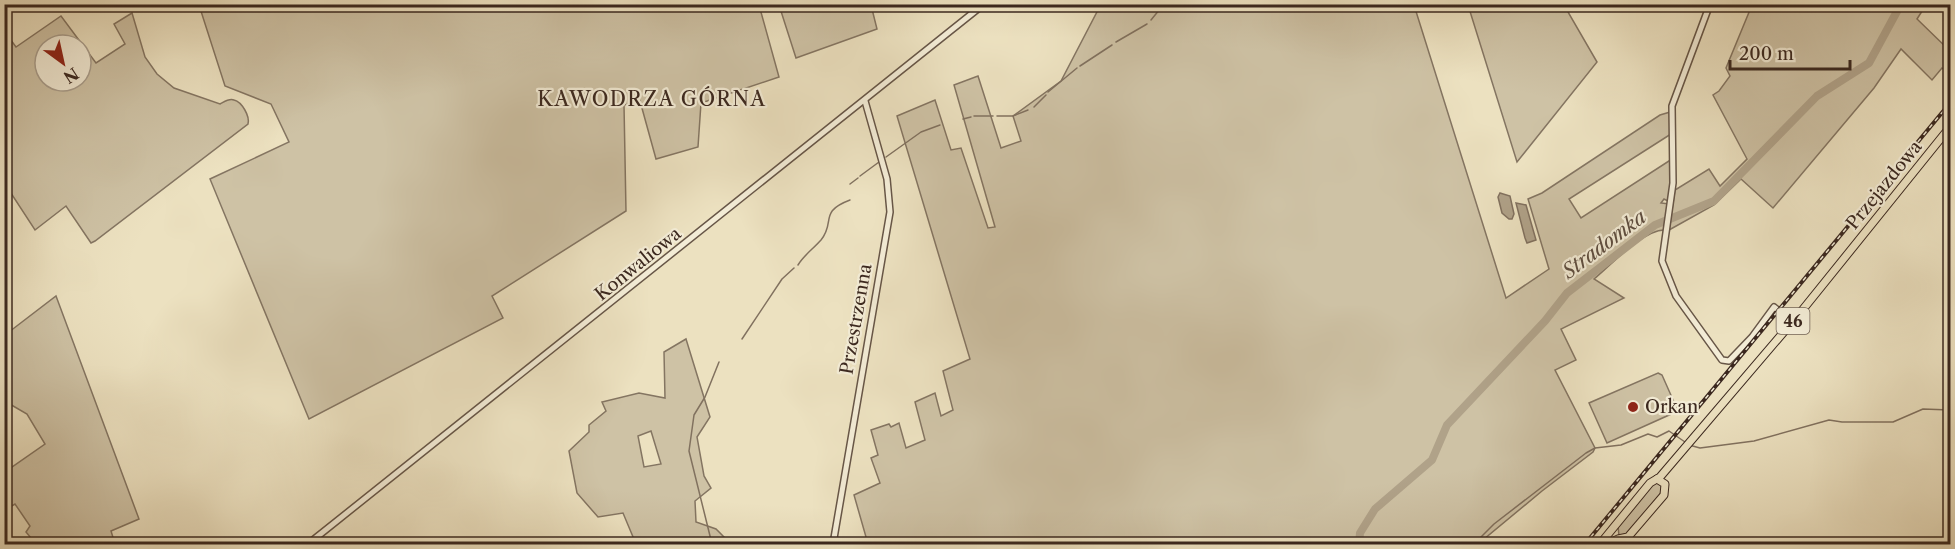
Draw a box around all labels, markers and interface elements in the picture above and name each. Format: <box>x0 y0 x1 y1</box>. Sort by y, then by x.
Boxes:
north arrow <box>33 33 93 93</box>
scale bar <box>1730 33 1850 71</box>
text: 200 m <box>1739 43 1794 65</box>
text: N <box>60 63 82 88</box>
district label: KAWODRZA GÓRNA <box>537 86 767 111</box>
street label: Przejazdowa <box>1841 136 1927 234</box>
water label: Stradomka <box>1556 205 1651 284</box>
street label: Konwaliowa <box>591 222 686 305</box>
street label: Przestrzenna <box>835 261 877 376</box>
road number: 46 <box>1776 308 1810 334</box>
place label: Orkan <box>1645 396 1698 418</box>
marker: Orkan <box>1626 400 1640 414</box>

